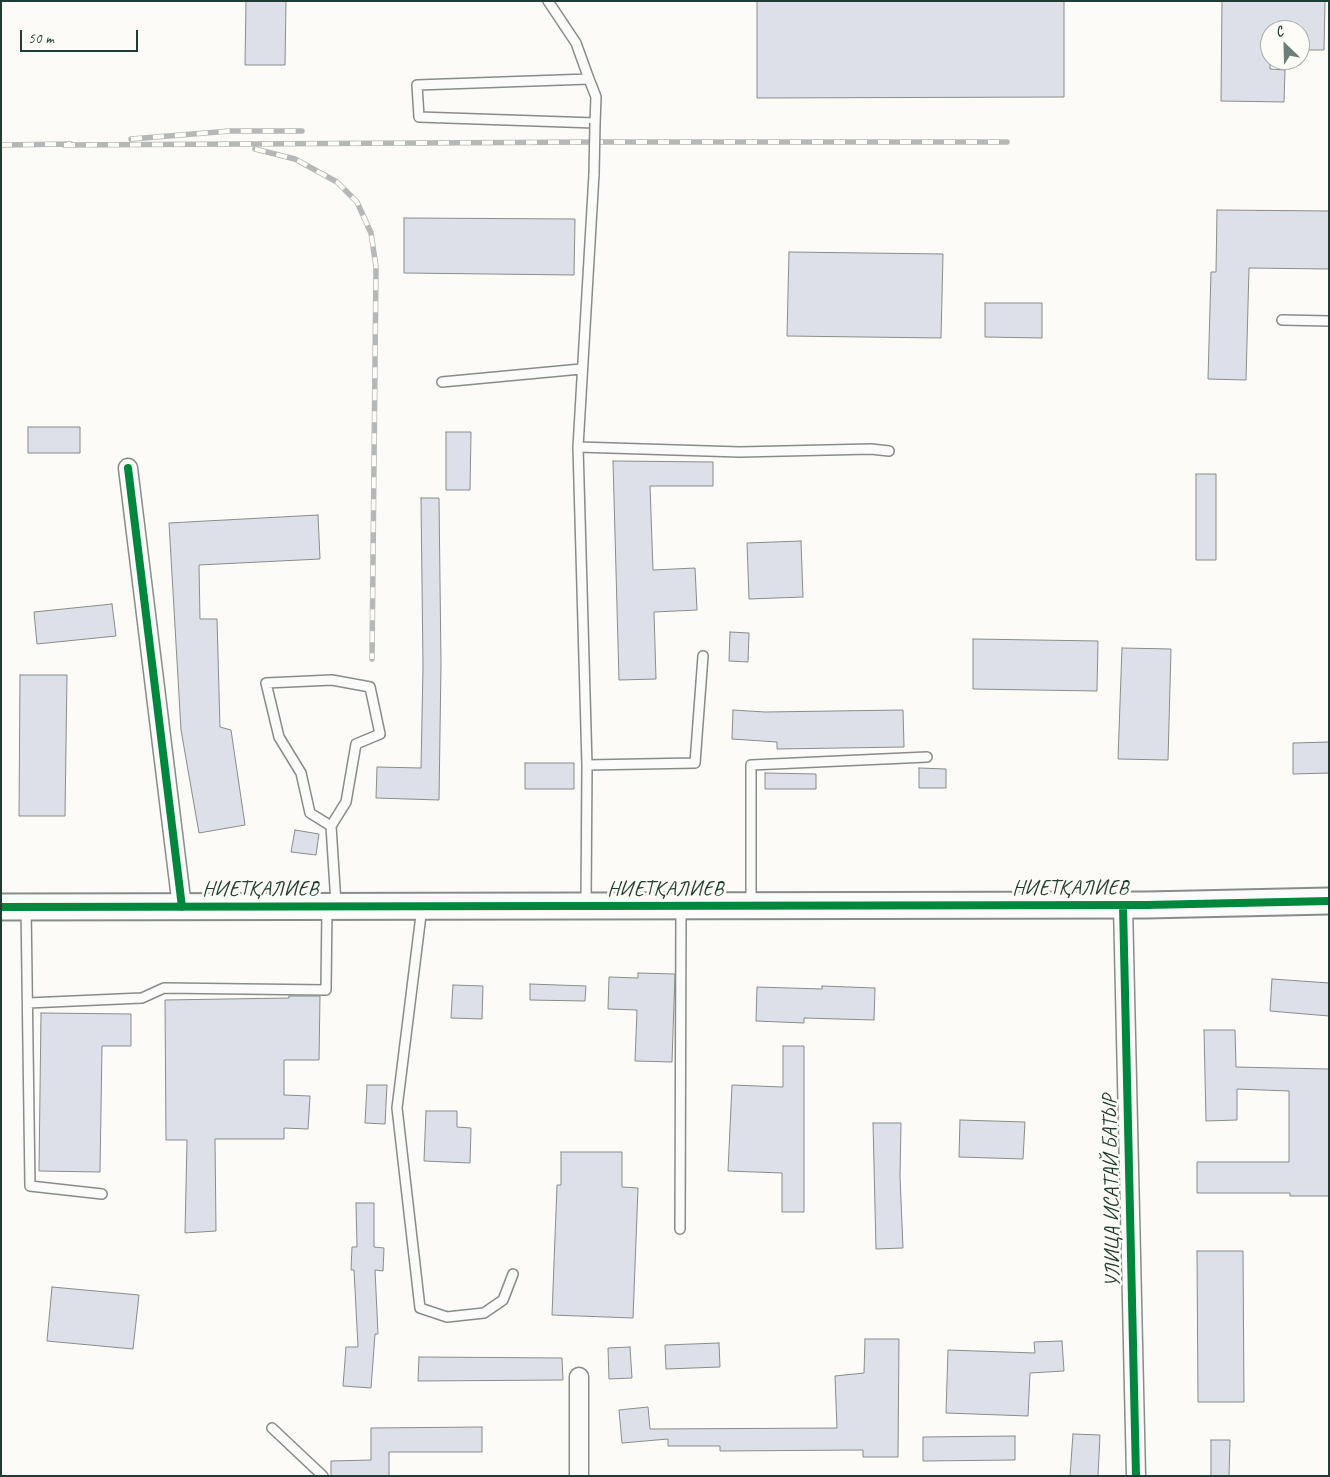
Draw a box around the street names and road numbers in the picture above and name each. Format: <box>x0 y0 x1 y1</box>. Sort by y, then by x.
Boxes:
street label: НИЕТҚАЛИЕВ <box>1012 875 1128 901</box>
street label: НИЕТҚАЛИЕВ <box>202 876 318 902</box>
street label: НИЕТҚАЛИЕВ <box>607 876 723 902</box>
street label: УЛИЦА ИСАТАЙ БАТЫР <box>1098 1094 1126 1288</box>

